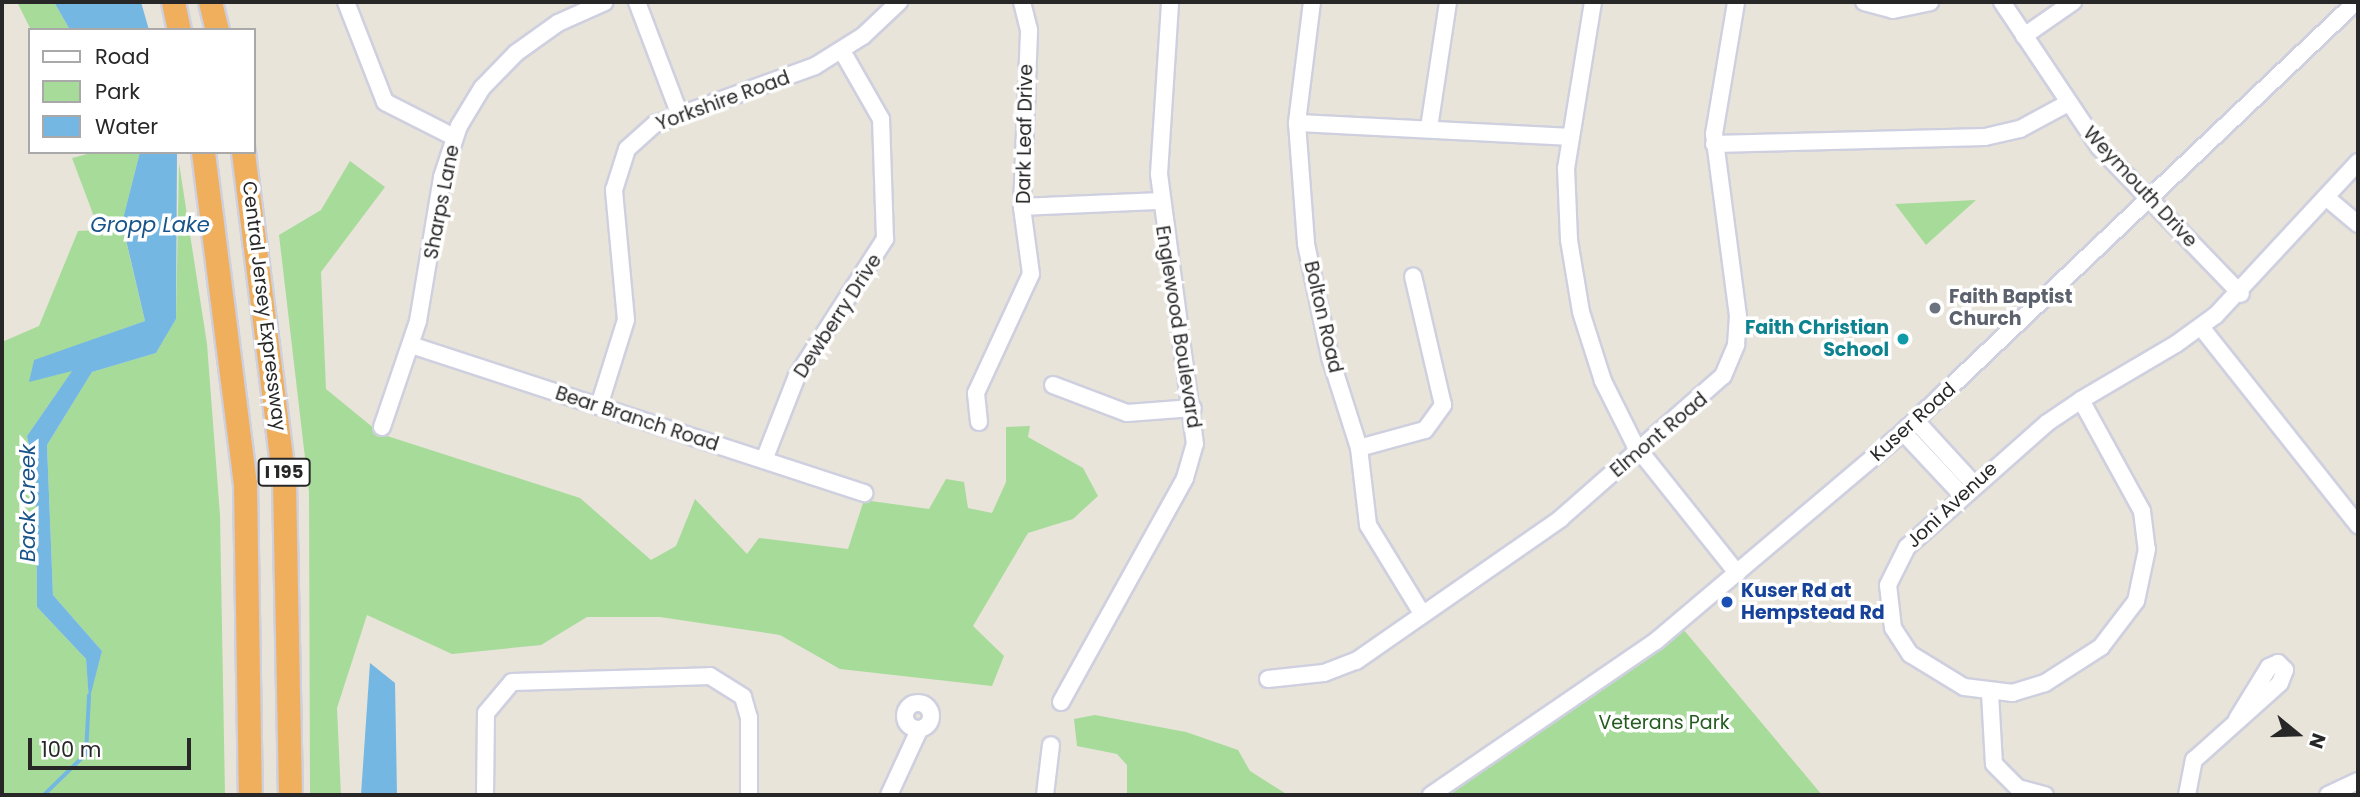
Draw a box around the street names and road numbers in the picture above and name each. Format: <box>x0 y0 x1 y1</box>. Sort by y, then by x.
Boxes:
street label: Dark Leaf Drive <box>1012 64 1038 204</box>
street label: Yorkshire Road <box>653 66 793 136</box>
street label: Weymouth Drive <box>2078 122 2202 252</box>
street label: Sharps Lane <box>420 143 464 261</box>
street label: Central Jersey Expressway <box>237 180 291 432</box>
street label: Englewood Boulevard <box>1151 224 1205 430</box>
street label: Dewberry Drive <box>789 250 887 382</box>
street label: Bolton Road <box>1299 259 1347 375</box>
street label: Kuser Road <box>1866 378 1960 466</box>
street label: Bear Branch Road <box>552 382 722 456</box>
street label: Elmont Road <box>1606 388 1712 482</box>
street label: Joni Avenue <box>1902 457 2002 553</box>
road number: I 195 <box>256 458 312 486</box>

